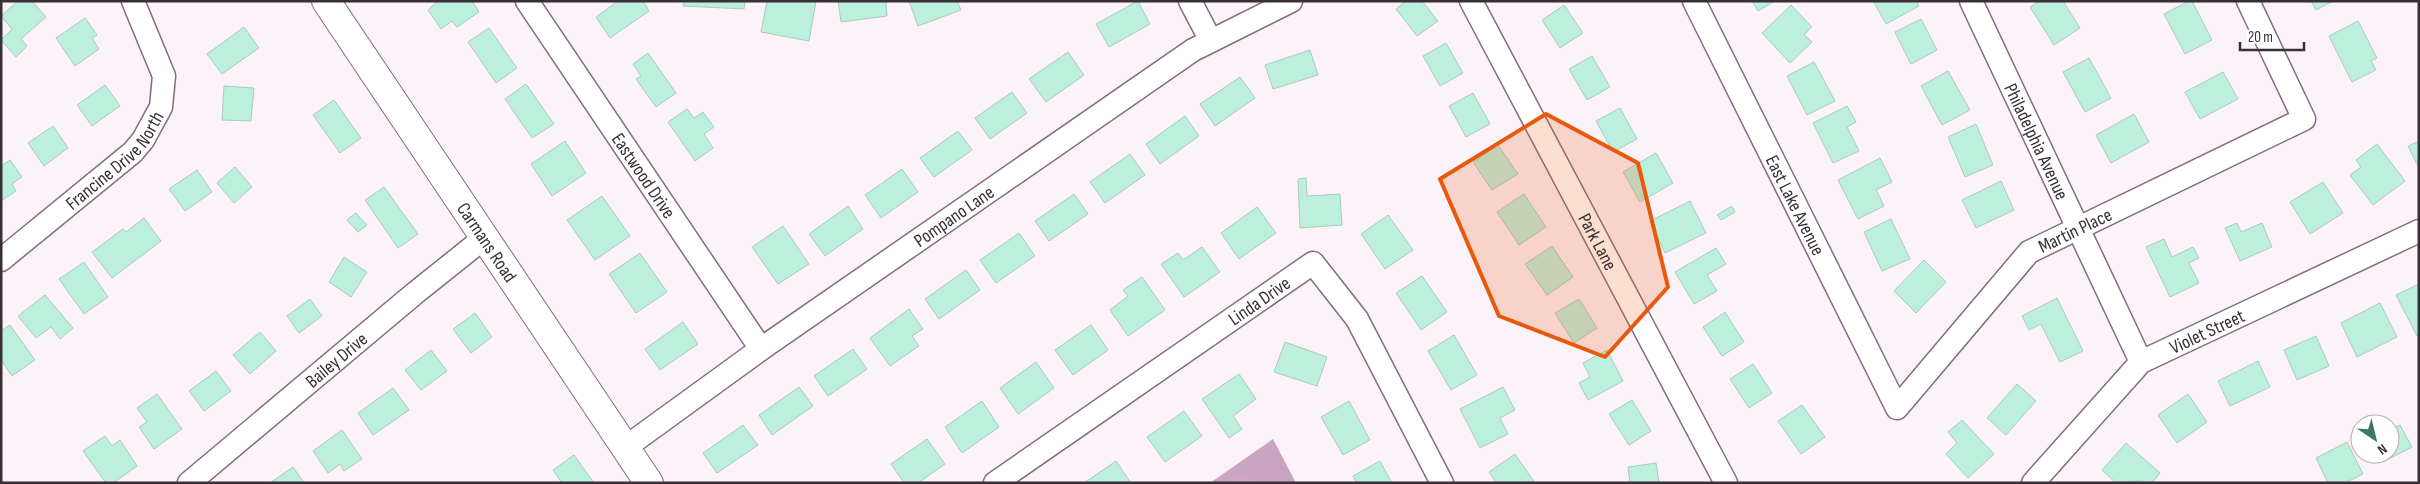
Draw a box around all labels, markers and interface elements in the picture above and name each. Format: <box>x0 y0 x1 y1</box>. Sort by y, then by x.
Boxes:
scale bar <box>2240 20 2304 52</box>
text: 20 m <box>2248 28 2273 47</box>
street label: Philadelphia Avenue <box>1998 80 2073 204</box>
street label: Francine Drive North <box>62 108 169 215</box>
street label: Eastwood Drive <box>606 129 680 223</box>
street label: East Lake Avenue <box>1760 152 1829 260</box>
street label: Pompano Lane <box>910 181 999 253</box>
street label: Carmans Road <box>451 199 521 287</box>
street label: Martin Place <box>2035 204 2116 259</box>
street label: Park Lane <box>1572 210 1621 274</box>
street label: Linda Drive <box>1224 272 1295 331</box>
street label: Violet Street <box>2166 305 2249 360</box>
street label: Bailey Drive <box>301 328 373 393</box>
north arrow <box>2350 414 2400 464</box>
text: N <box>2374 440 2390 458</box>

